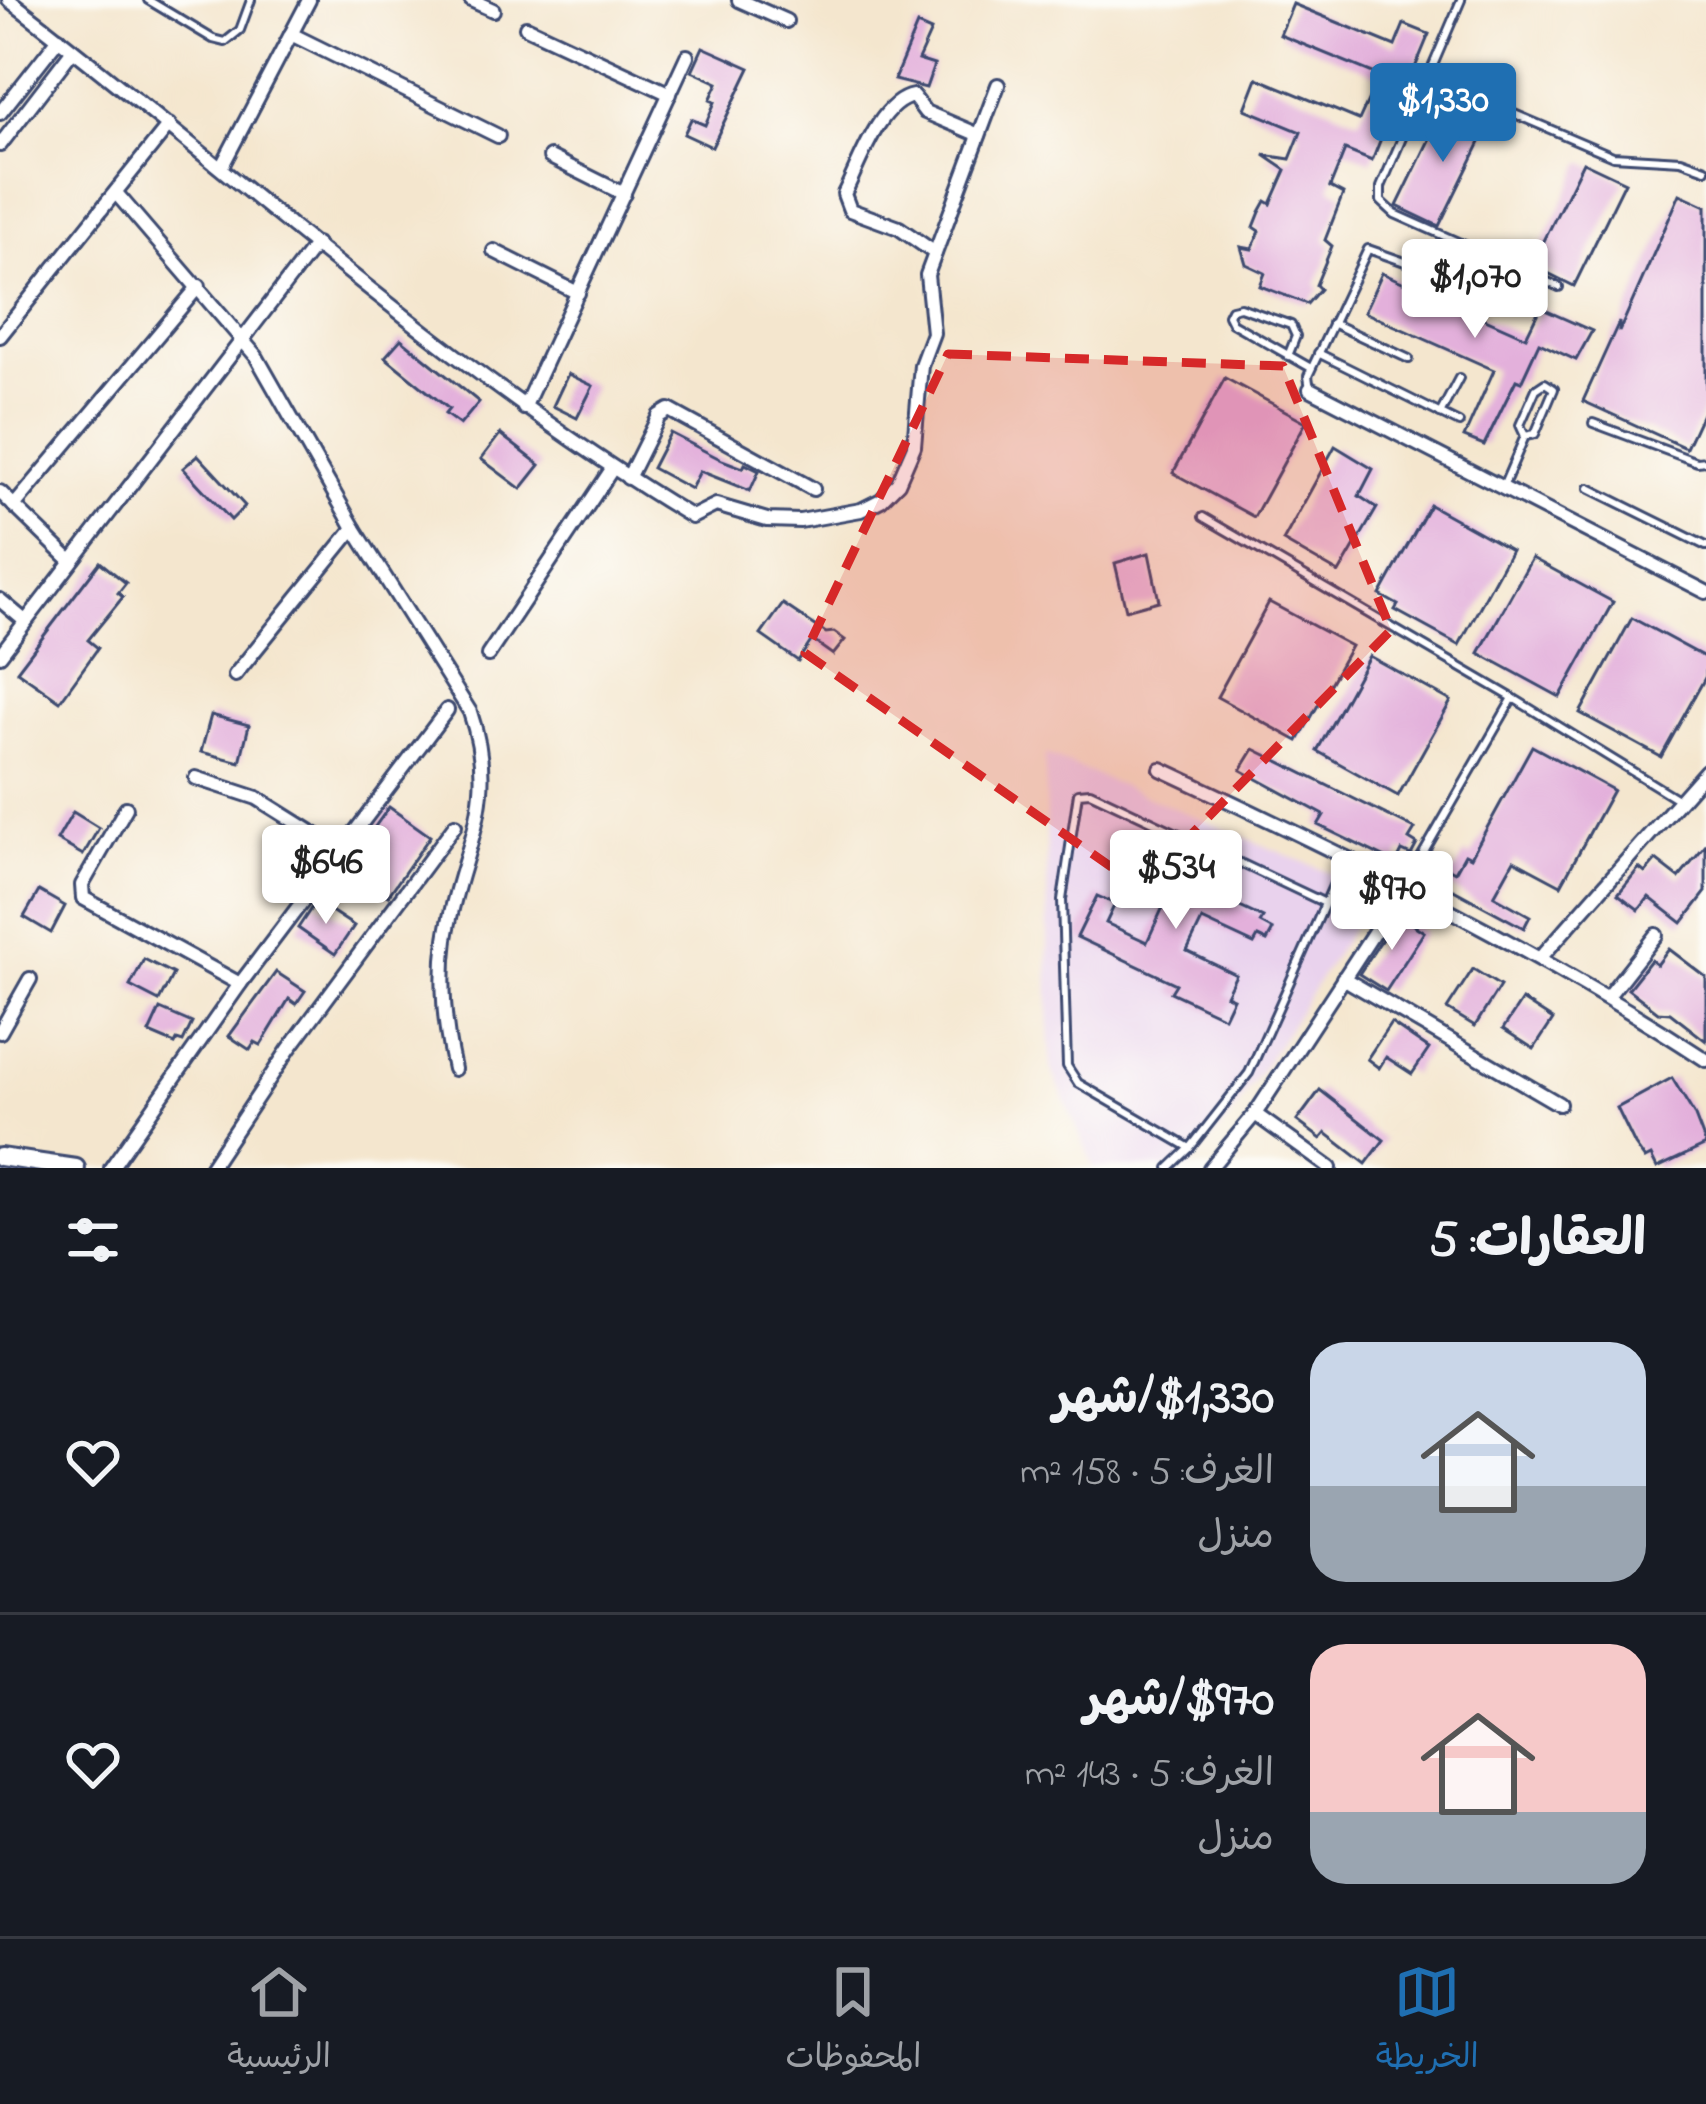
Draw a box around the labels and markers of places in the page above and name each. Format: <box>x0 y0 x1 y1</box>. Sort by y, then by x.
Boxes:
pin: $1,330 <box>1345 63 1541 165</box>
pin: $1,070 <box>1377 239 1573 341</box>
pin: $646 <box>255 825 397 927</box>
pin: $534 <box>1105 830 1247 932</box>
pin: $970 <box>1321 851 1463 953</box>

